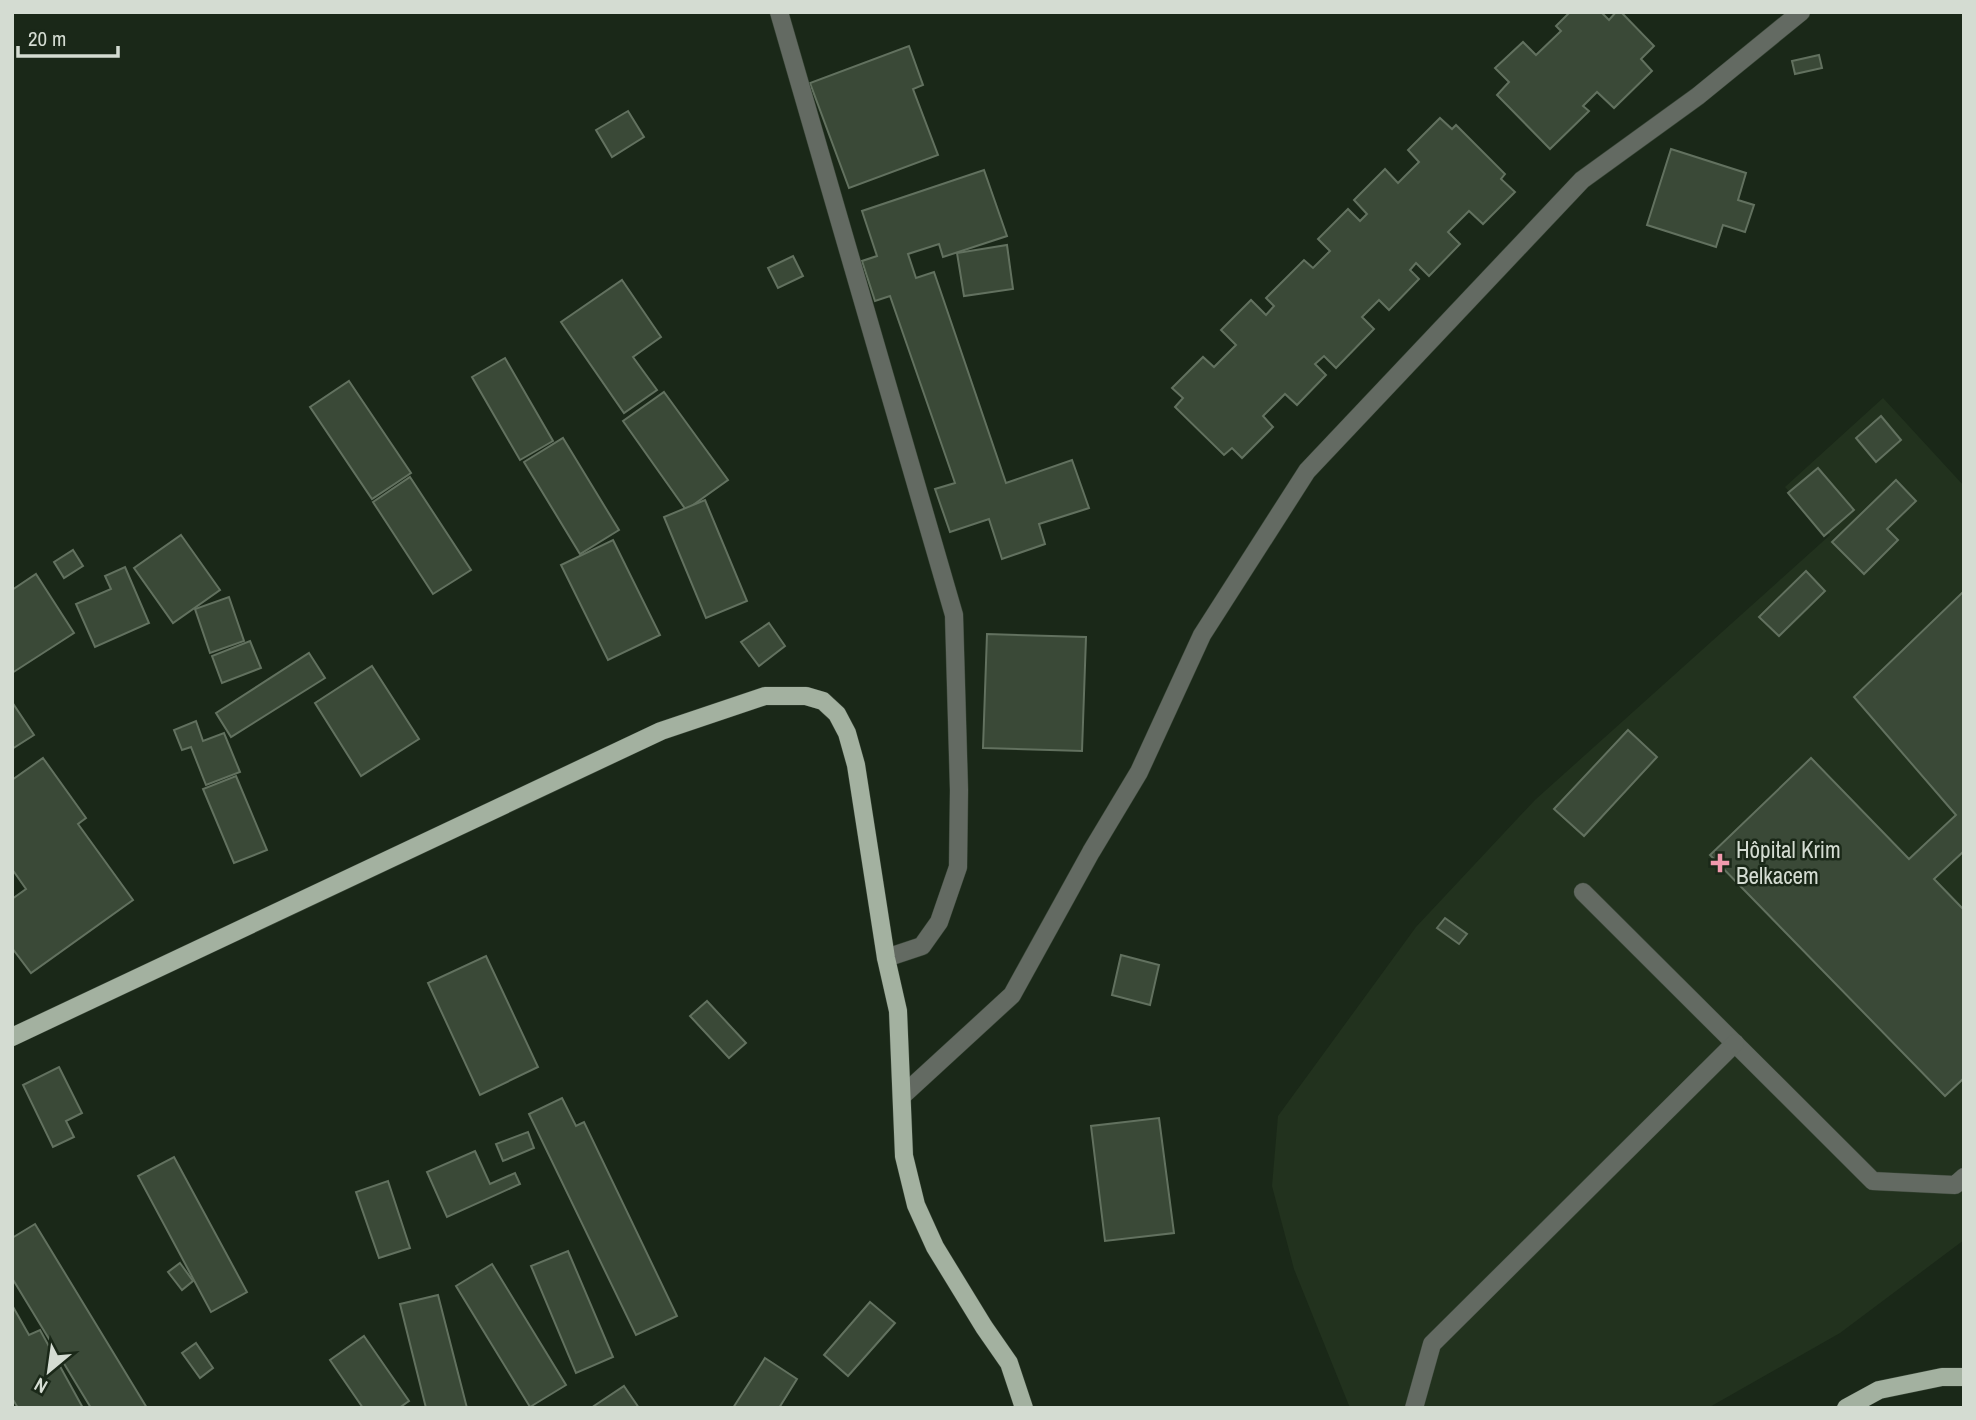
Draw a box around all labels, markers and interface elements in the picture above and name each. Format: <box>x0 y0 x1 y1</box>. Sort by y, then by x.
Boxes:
scale bar <box>18 14 117 58</box>
text: 20 m <box>28 24 66 53</box>
place label: Hôpital Krim Belkacem <box>1736 834 1841 891</box>
marker: Hôpital Krim Belkacem <box>1710 853 1730 873</box>
north arrow <box>14 1336 84 1406</box>
text: N <box>30 1372 52 1400</box>

